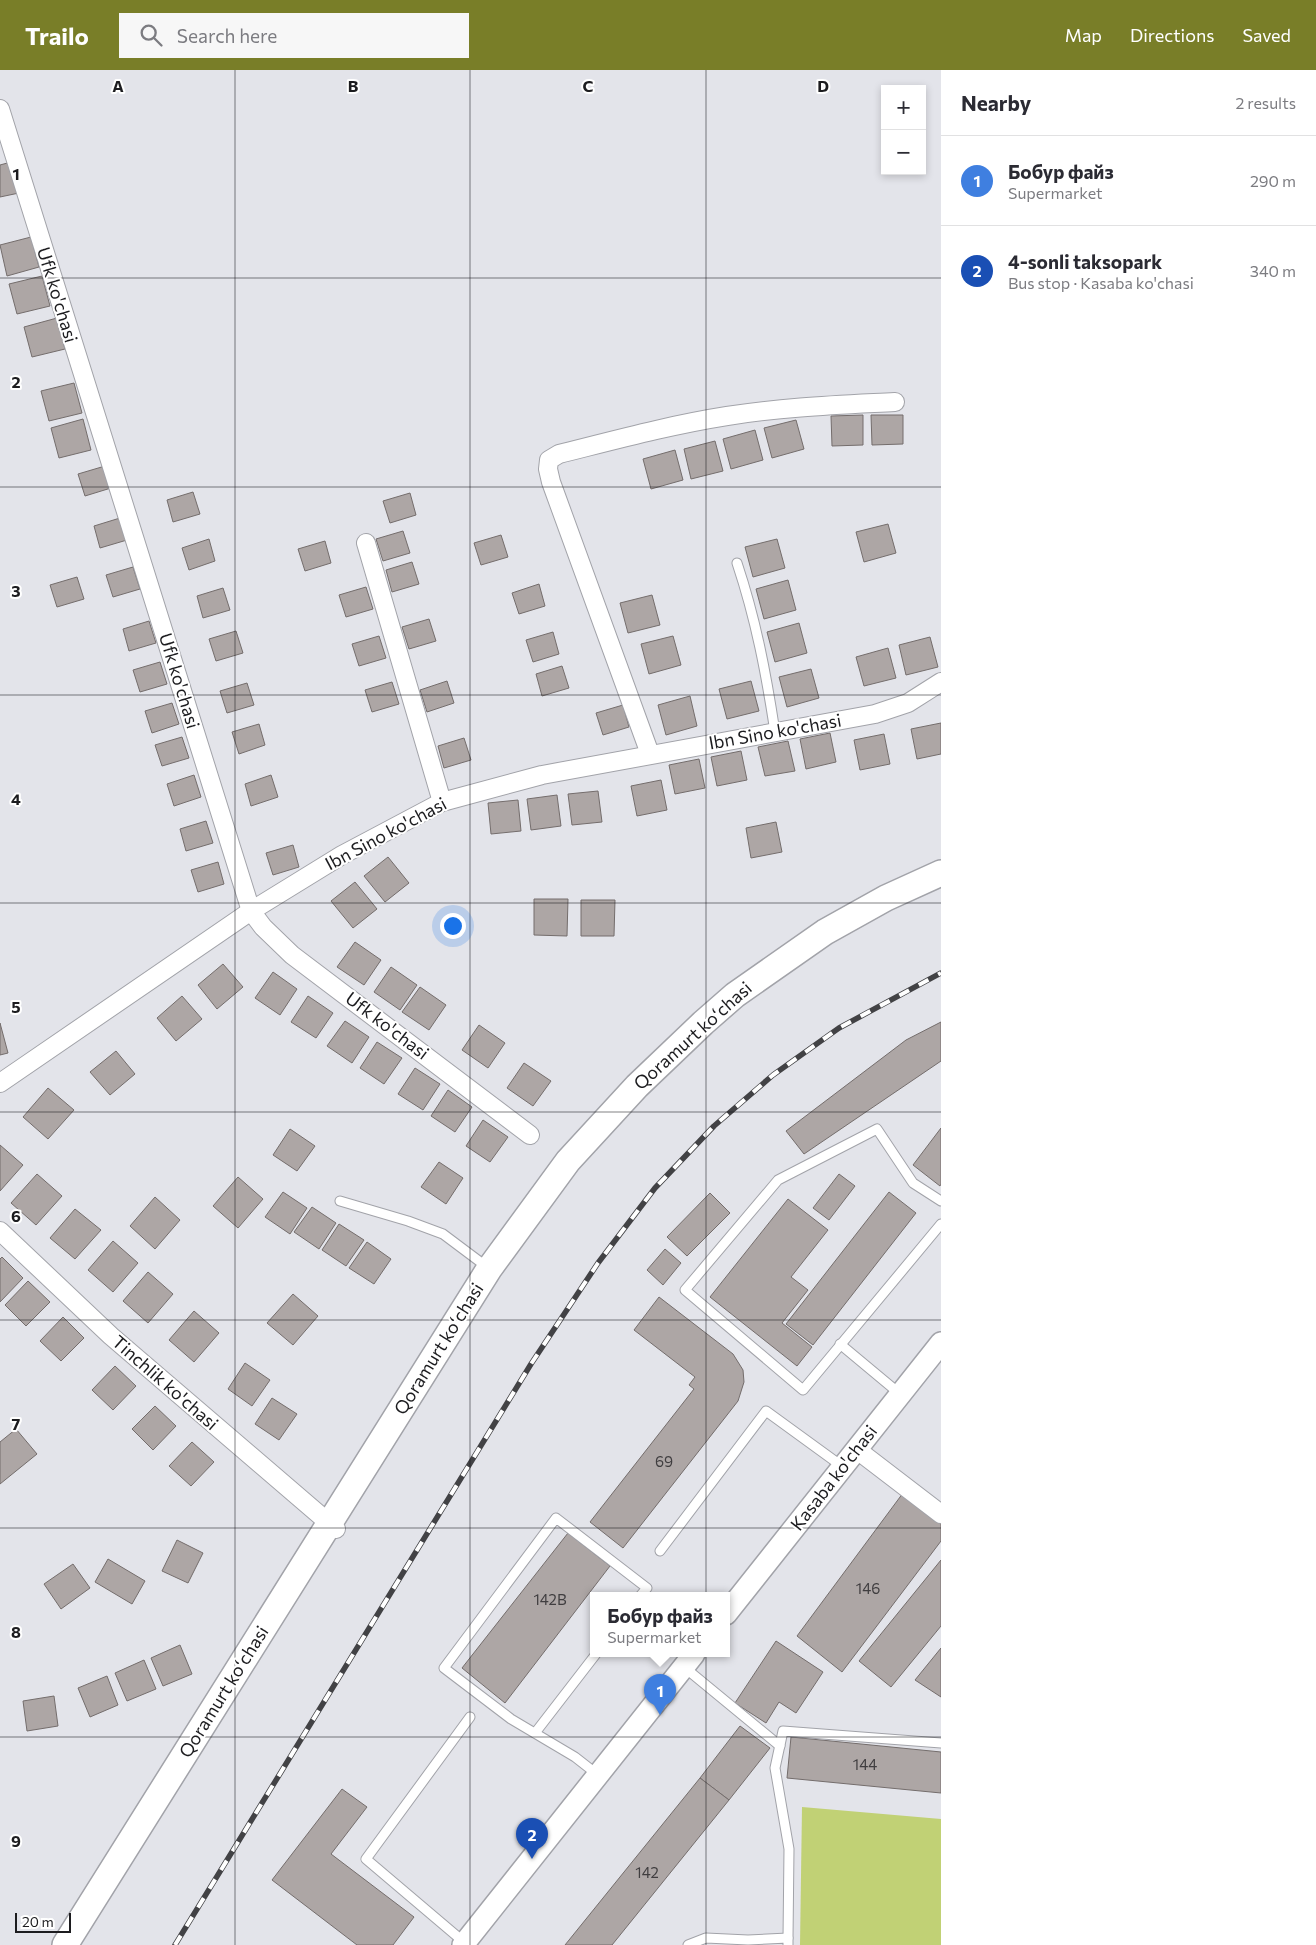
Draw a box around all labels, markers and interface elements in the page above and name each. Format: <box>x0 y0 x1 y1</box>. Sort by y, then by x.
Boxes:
search box <box>119 13 469 58</box>
text: Trailo <box>25 21 89 50</box>
icon: search <box>137 21 165 49</box>
text: Search here <box>177 24 277 47</box>
text: Map <box>1065 24 1102 46</box>
text: Directions <box>1130 24 1214 46</box>
text: Saved <box>1242 24 1291 46</box>
text: A <box>112 76 124 95</box>
text: B <box>348 76 359 95</box>
text: C <box>583 76 594 95</box>
text: D <box>817 76 829 95</box>
map controls <box>881 85 926 175</box>
button: + <box>881 85 926 130</box>
text: Nearby <box>961 90 1031 115</box>
text: 2 results <box>1235 93 1296 112</box>
button: − <box>881 130 926 175</box>
text: Бобур файз <box>1008 160 1114 183</box>
text: 1 <box>12 164 20 183</box>
text: 1 <box>973 171 981 190</box>
text: 290 m <box>1250 171 1296 190</box>
text: Supermarket <box>1008 183 1103 202</box>
street label: Ufk ko'chasi <box>33 244 83 345</box>
text: 4-sonli taksopark <box>1008 250 1162 273</box>
text: 2 <box>972 261 982 280</box>
text: 340 m <box>1250 261 1296 280</box>
text: Bus stop · Kasaba ko'chasi <box>1008 273 1194 292</box>
text: 2 <box>11 372 21 391</box>
text: 3 <box>11 581 21 600</box>
street label: Ufk ko'chasi <box>155 630 205 731</box>
street label: Ibn Sino ko'chasi <box>707 709 843 754</box>
text: 4 <box>11 789 21 808</box>
street label: Ibn Sino ko'chasi <box>321 792 450 874</box>
your location <box>440 913 466 939</box>
street label: Qoramurt koʻchasi <box>629 976 756 1094</box>
street label: Ufk ko'chasi <box>342 987 434 1064</box>
text: 5 <box>11 997 21 1016</box>
text: 6 <box>11 1206 21 1225</box>
street label: Qoramurt koʻchasi <box>389 1278 488 1418</box>
street label: Tinchlik ko'chasi <box>108 1330 223 1434</box>
text: 7 <box>12 1414 21 1433</box>
street label: Kasaba ko'chasi <box>785 1420 881 1535</box>
house number: 69 <box>655 1452 673 1470</box>
house number: 146 <box>856 1579 880 1597</box>
house number: 142B <box>533 1590 567 1608</box>
popup <box>590 1592 730 1657</box>
text: Бобур файз <box>607 1604 713 1627</box>
street label: Qoramurt koʻchasi <box>174 1621 273 1761</box>
text: 8 <box>11 1622 21 1641</box>
text: Supermarket <box>607 1627 702 1646</box>
pin: 1 <box>644 1674 676 1715</box>
house number: 144 <box>853 1755 877 1773</box>
pin: 2 <box>516 1818 548 1859</box>
text: 9 <box>11 1831 21 1850</box>
house number: 142 <box>635 1863 659 1881</box>
scale bar <box>15 1910 71 1933</box>
text: 20 m <box>22 1913 54 1930</box>

